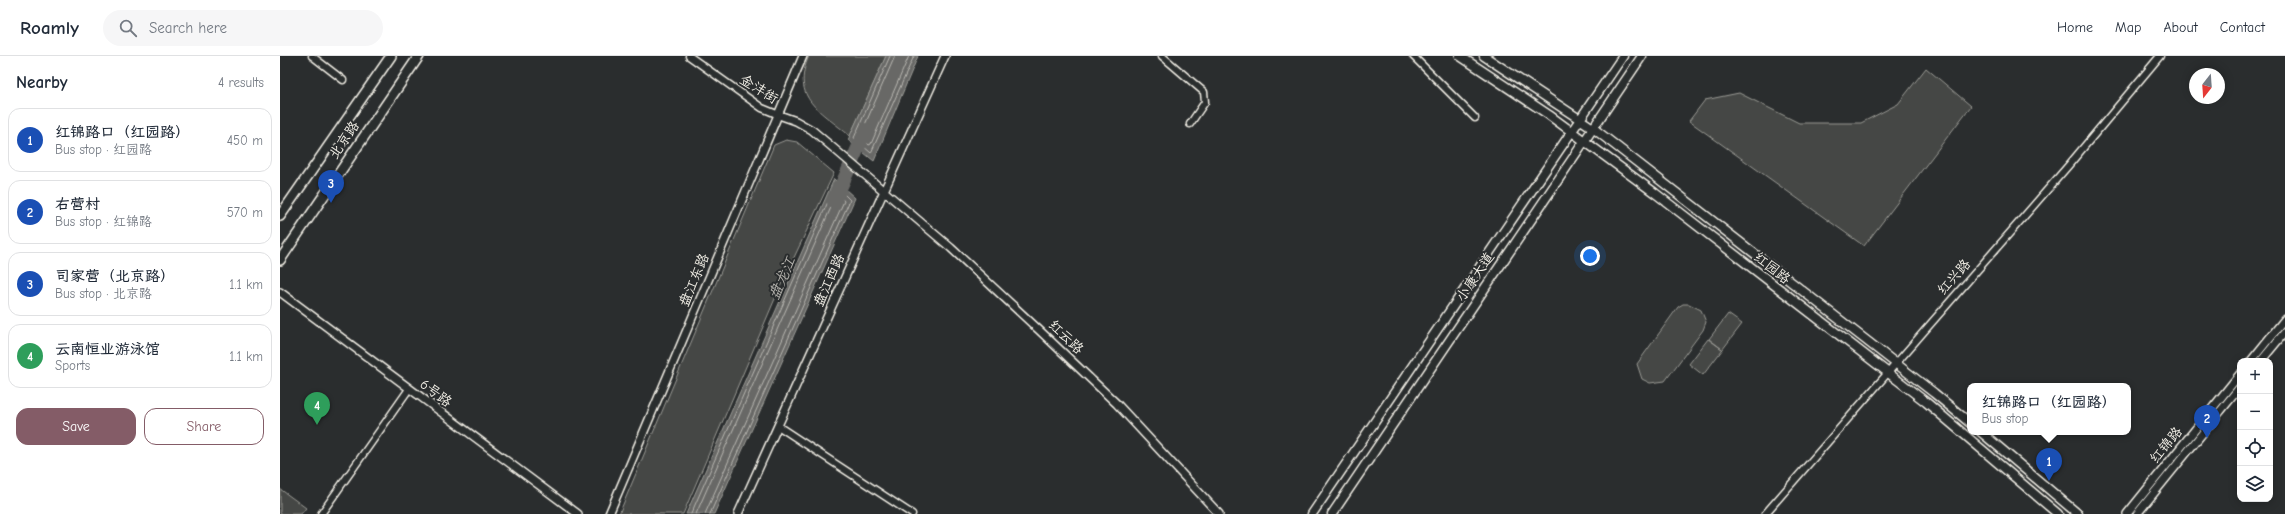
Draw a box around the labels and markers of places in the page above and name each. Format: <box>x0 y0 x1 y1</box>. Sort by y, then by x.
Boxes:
pin: 3 <box>318 170 344 203</box>
pin: 4 <box>304 392 330 425</box>
pin: 2 <box>2194 405 2220 438</box>
pin: 1 <box>2036 448 2062 481</box>

